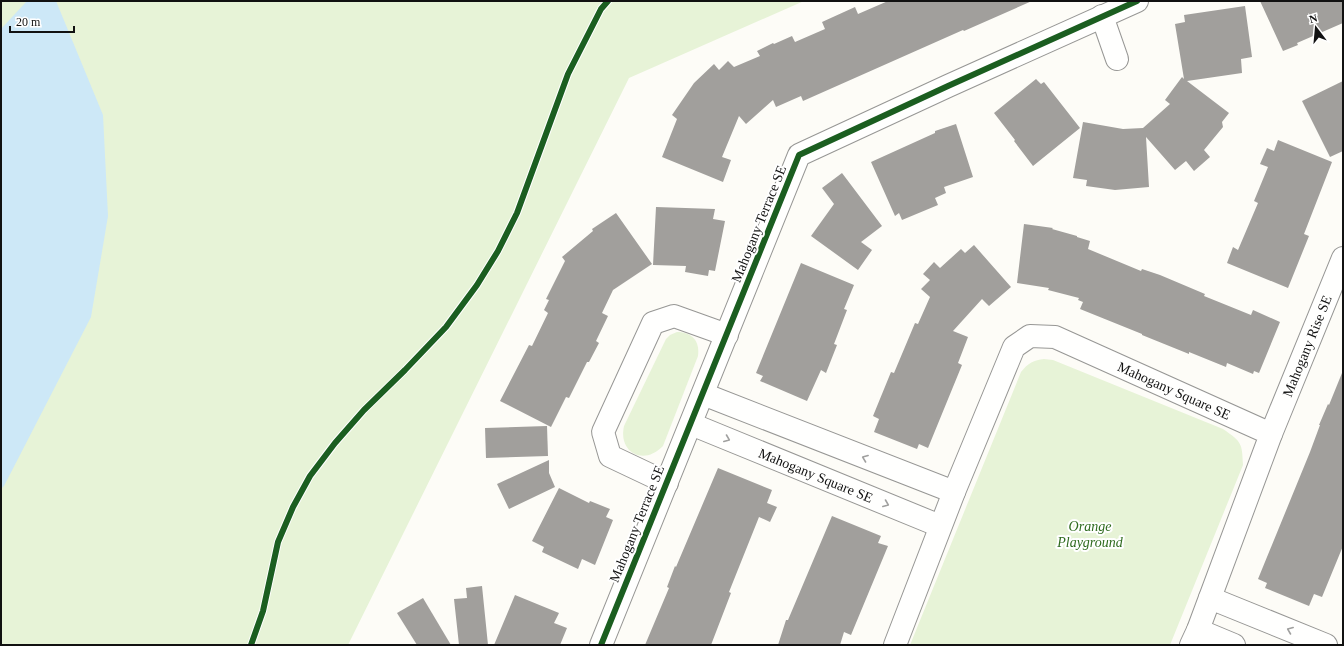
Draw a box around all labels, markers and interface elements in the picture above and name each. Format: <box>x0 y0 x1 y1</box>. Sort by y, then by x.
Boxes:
scale bar <box>10 8 74 34</box>
north arrow <box>1296 8 1336 48</box>
text: N <box>1308 12 1319 25</box>
text: 20 m <box>16 15 41 29</box>
street label: Mahogany Terrace SE <box>729 163 789 285</box>
street label: Mahogany Rise SE <box>1280 293 1334 399</box>
street label: Mahogany Square SE <box>1115 359 1233 422</box>
one-way arrow <box>722 434 730 442</box>
street label: Mahogany Square SE <box>757 445 875 505</box>
one-way arrow <box>862 454 869 462</box>
street label: Mahogany Terrace SE <box>607 463 667 585</box>
one-way arrow <box>881 499 889 507</box>
park label: Orange Playground <box>1056 519 1124 550</box>
one-way arrow <box>1286 627 1293 635</box>

